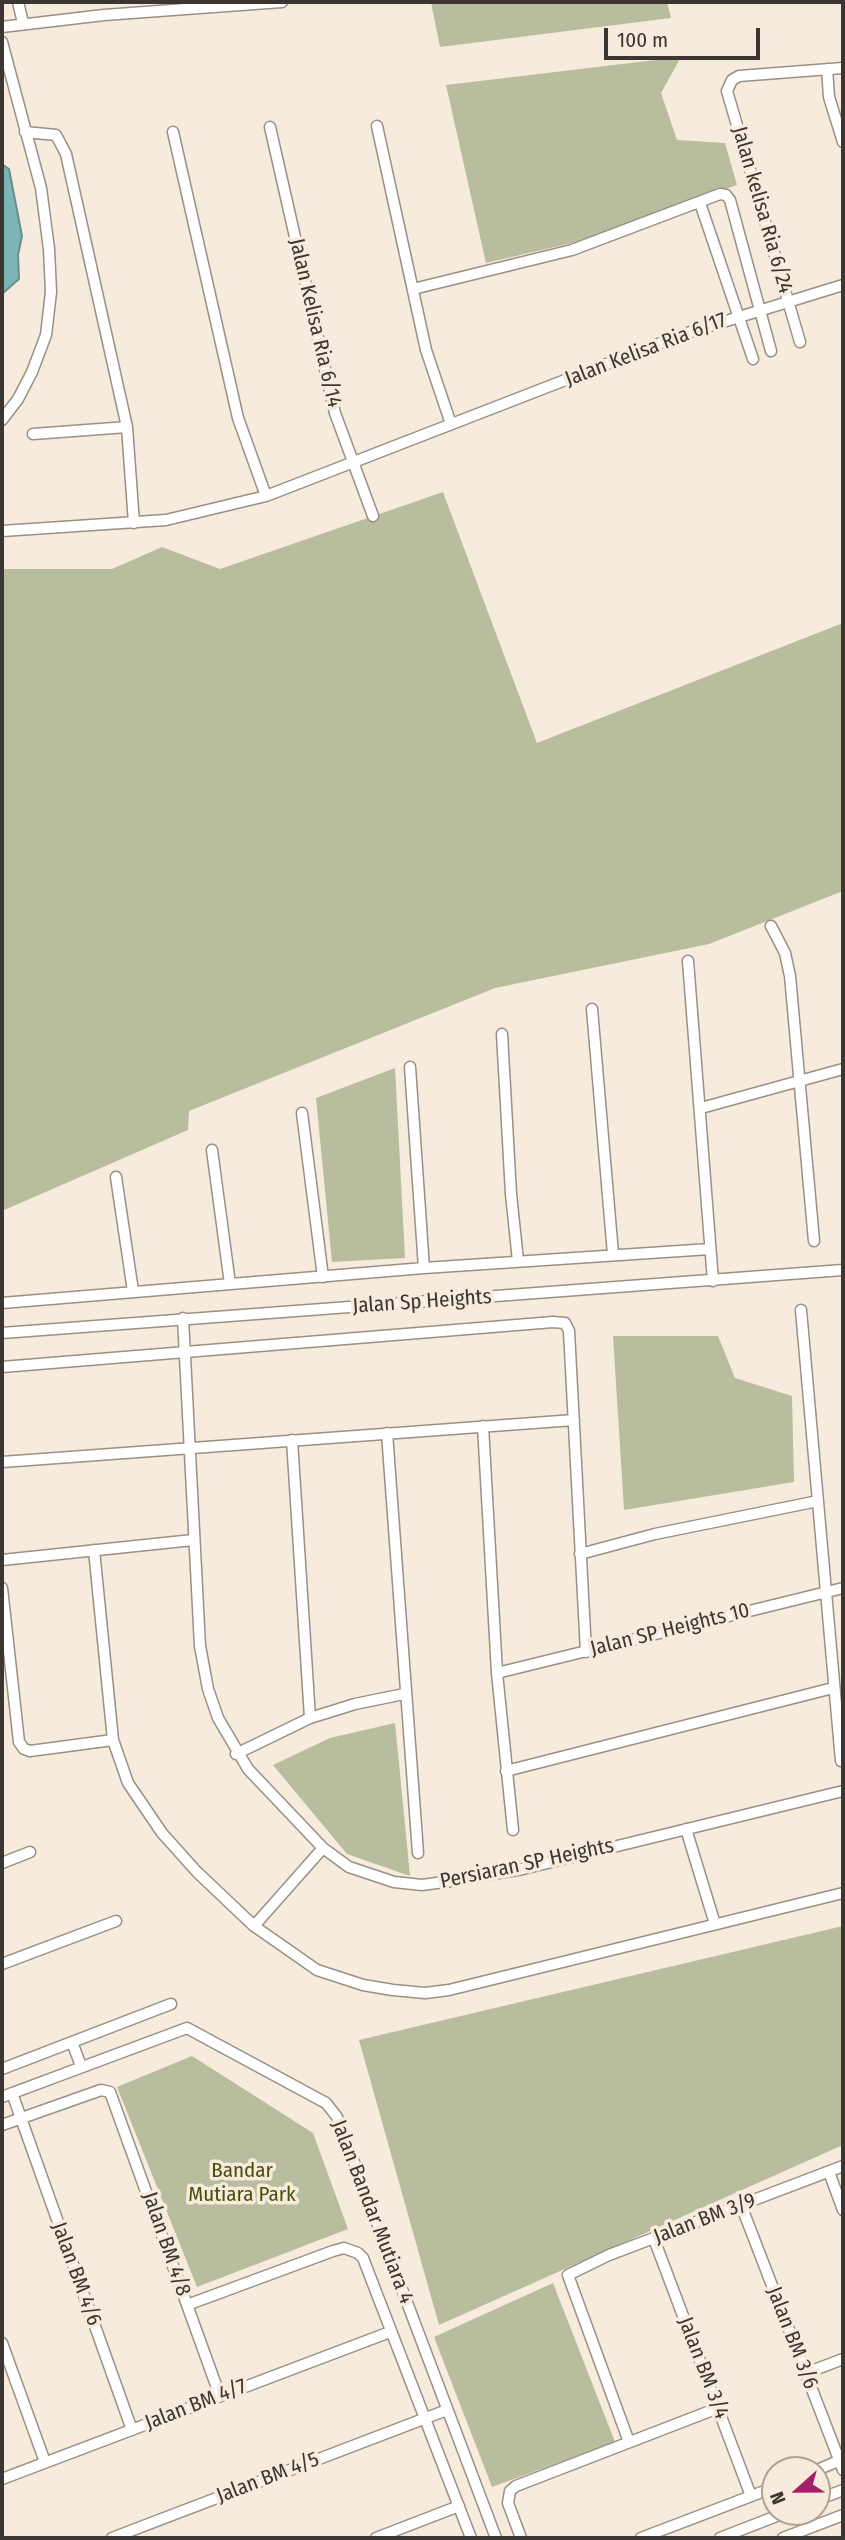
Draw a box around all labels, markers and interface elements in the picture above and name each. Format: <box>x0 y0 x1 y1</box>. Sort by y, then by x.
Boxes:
scale bar <box>607 14 763 58</box>
text: 100 m <box>617 27 668 53</box>
street label: Jalan kelisa Ria 6/24 <box>726 124 798 296</box>
street label: Jalan Kelisa Ria 6/14 <box>283 236 347 410</box>
street label: Jalan Kelisa Ria 6/17 <box>562 308 730 392</box>
street label: Jalan Sp Heights <box>352 1285 492 1319</box>
street label: Jalan SP Heights 10 <box>588 1598 752 1662</box>
street label: Persiaran SP Heights <box>438 1833 616 1895</box>
street label: Jalan Bandar Mutiara 4 <box>325 2117 419 2307</box>
park label: Bandar Mutiara Park <box>188 2158 296 2208</box>
street label: Jalan BM 3/9 <box>650 2188 760 2250</box>
street label: Jalan BM 4/8 <box>136 2189 196 2299</box>
street label: Jalan BM 4/6 <box>46 2219 106 2329</box>
street label: Jalan BM 3/6 <box>761 2283 823 2393</box>
street label: Jalan BM 3/4 <box>672 2314 734 2422</box>
street label: Jalan BM 4/7 <box>142 2374 250 2436</box>
street label: Jalan BM 4/5 <box>213 2447 323 2509</box>
north arrow <box>761 2456 831 2526</box>
text: N <box>765 2489 791 2507</box>

